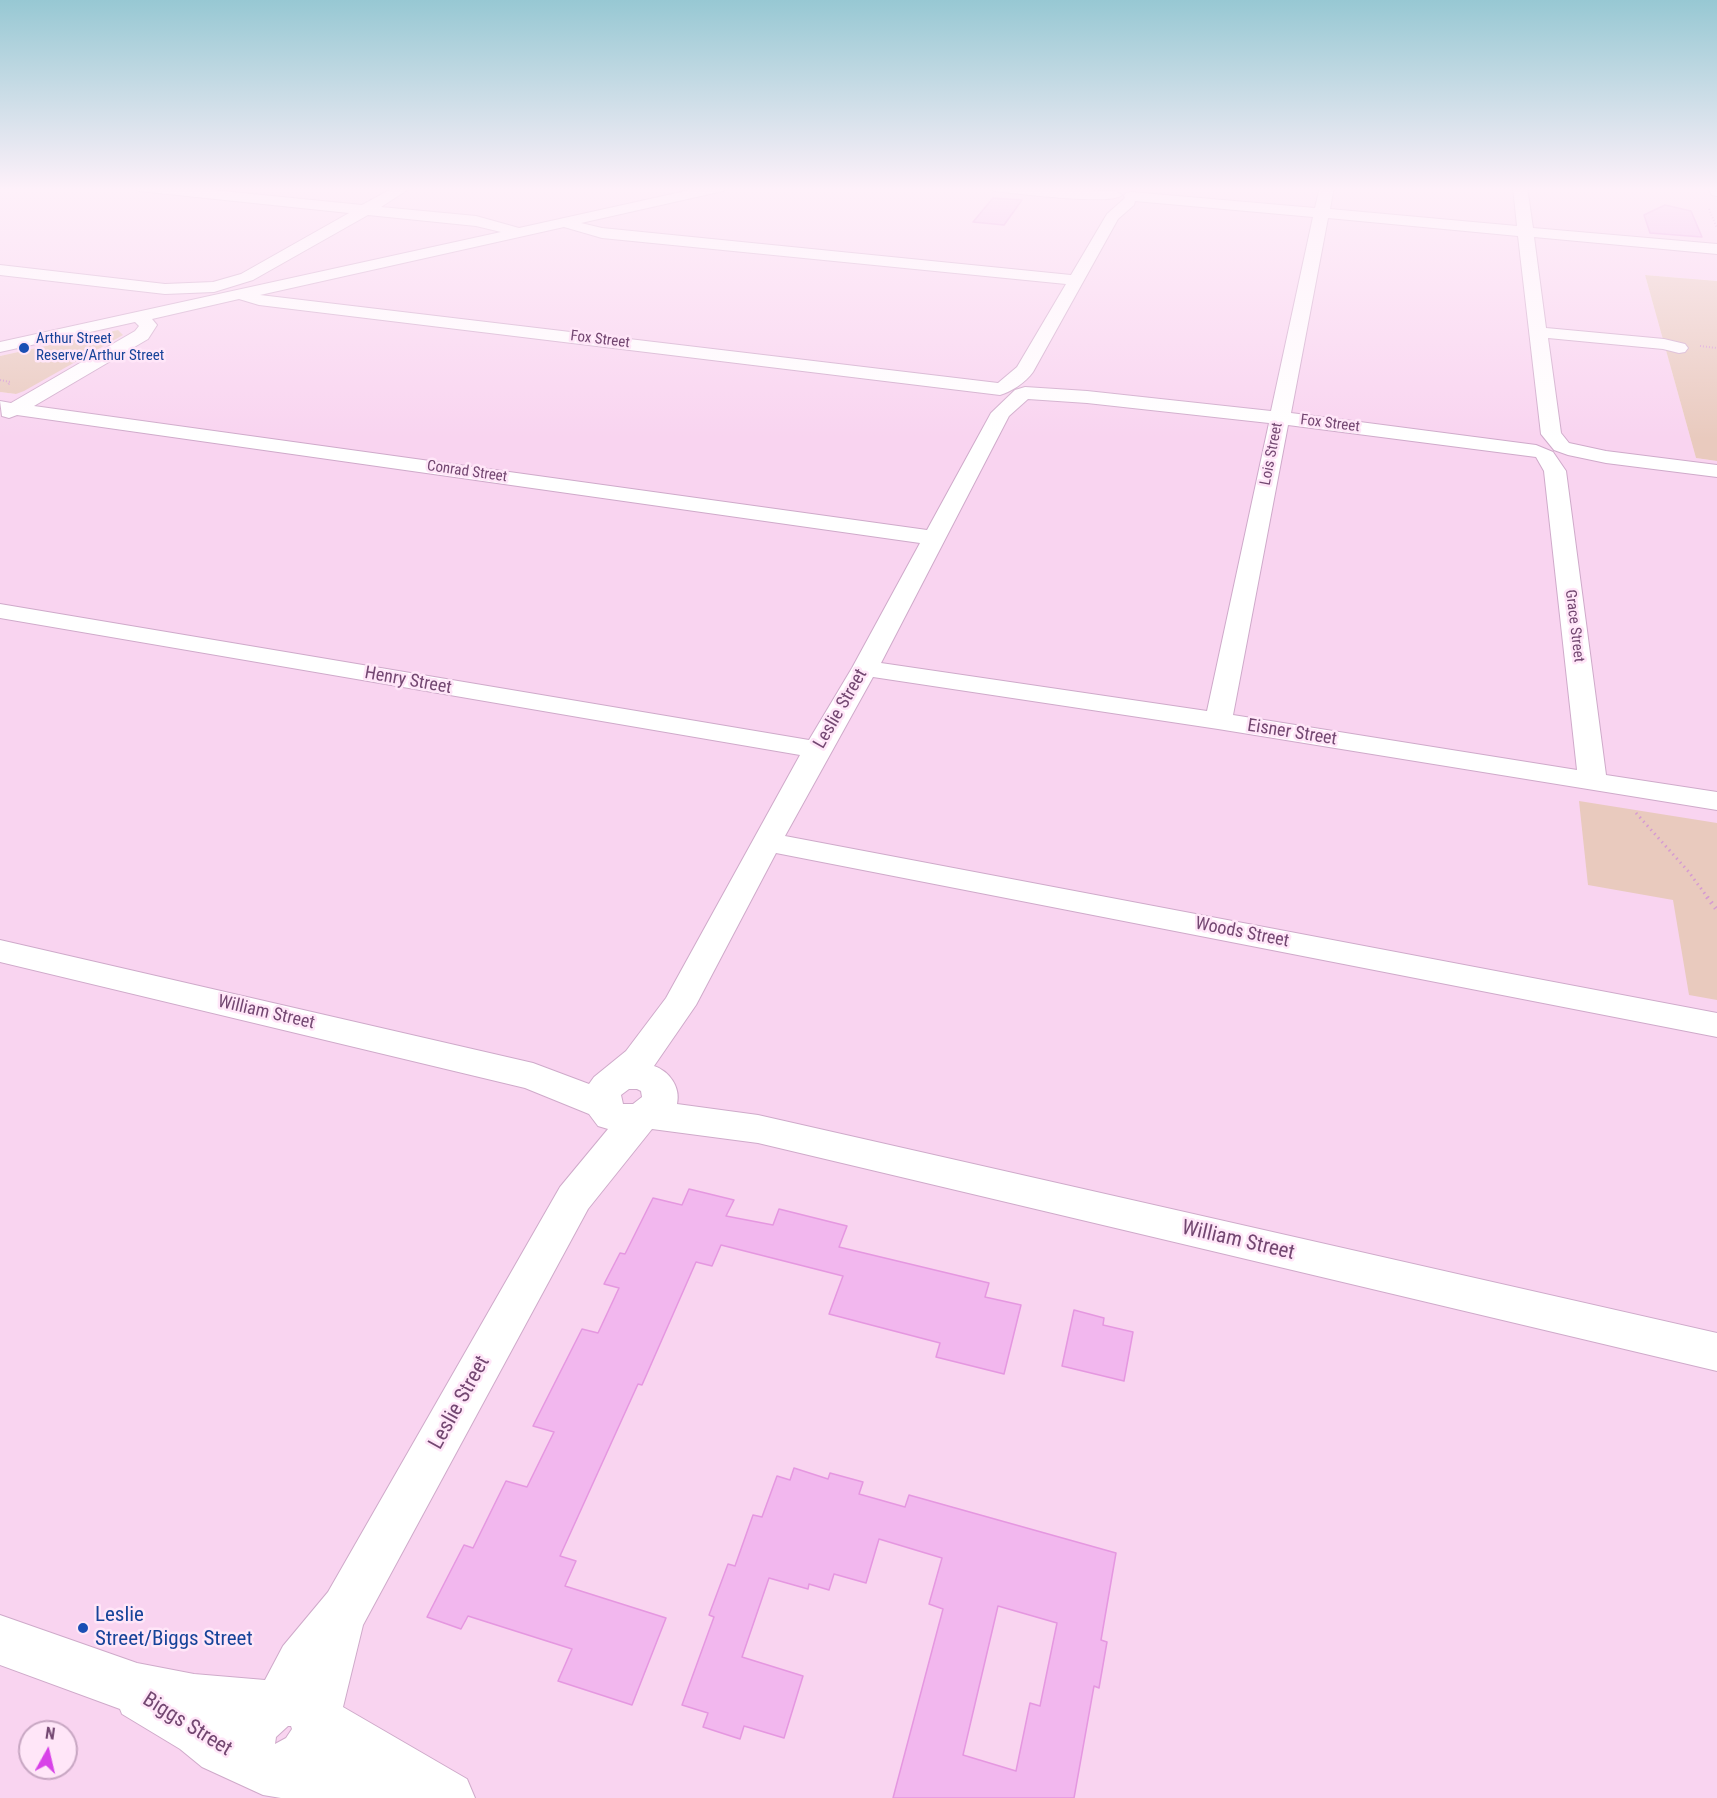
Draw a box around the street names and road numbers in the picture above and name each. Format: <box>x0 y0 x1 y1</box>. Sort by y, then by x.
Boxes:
street label: Fox Street <box>569 327 631 353</box>
street label: Fox Street <box>1299 411 1361 437</box>
street label: Lois Street <box>1257 421 1287 487</box>
street label: Conrad Street <box>426 457 508 487</box>
street label: Grace Street <box>1561 589 1587 663</box>
street label: Henry Street <box>363 663 453 699</box>
street label: Leslie Street <box>810 665 872 753</box>
street label: Eisner Street <box>1246 715 1338 751</box>
street label: Woods Street <box>1193 913 1291 953</box>
street label: William Street <box>215 991 317 1035</box>
street label: William Street <box>1179 1216 1297 1266</box>
street label: Leslie Street <box>424 1352 496 1454</box>
street label: Biggs Street <box>138 1688 236 1762</box>

